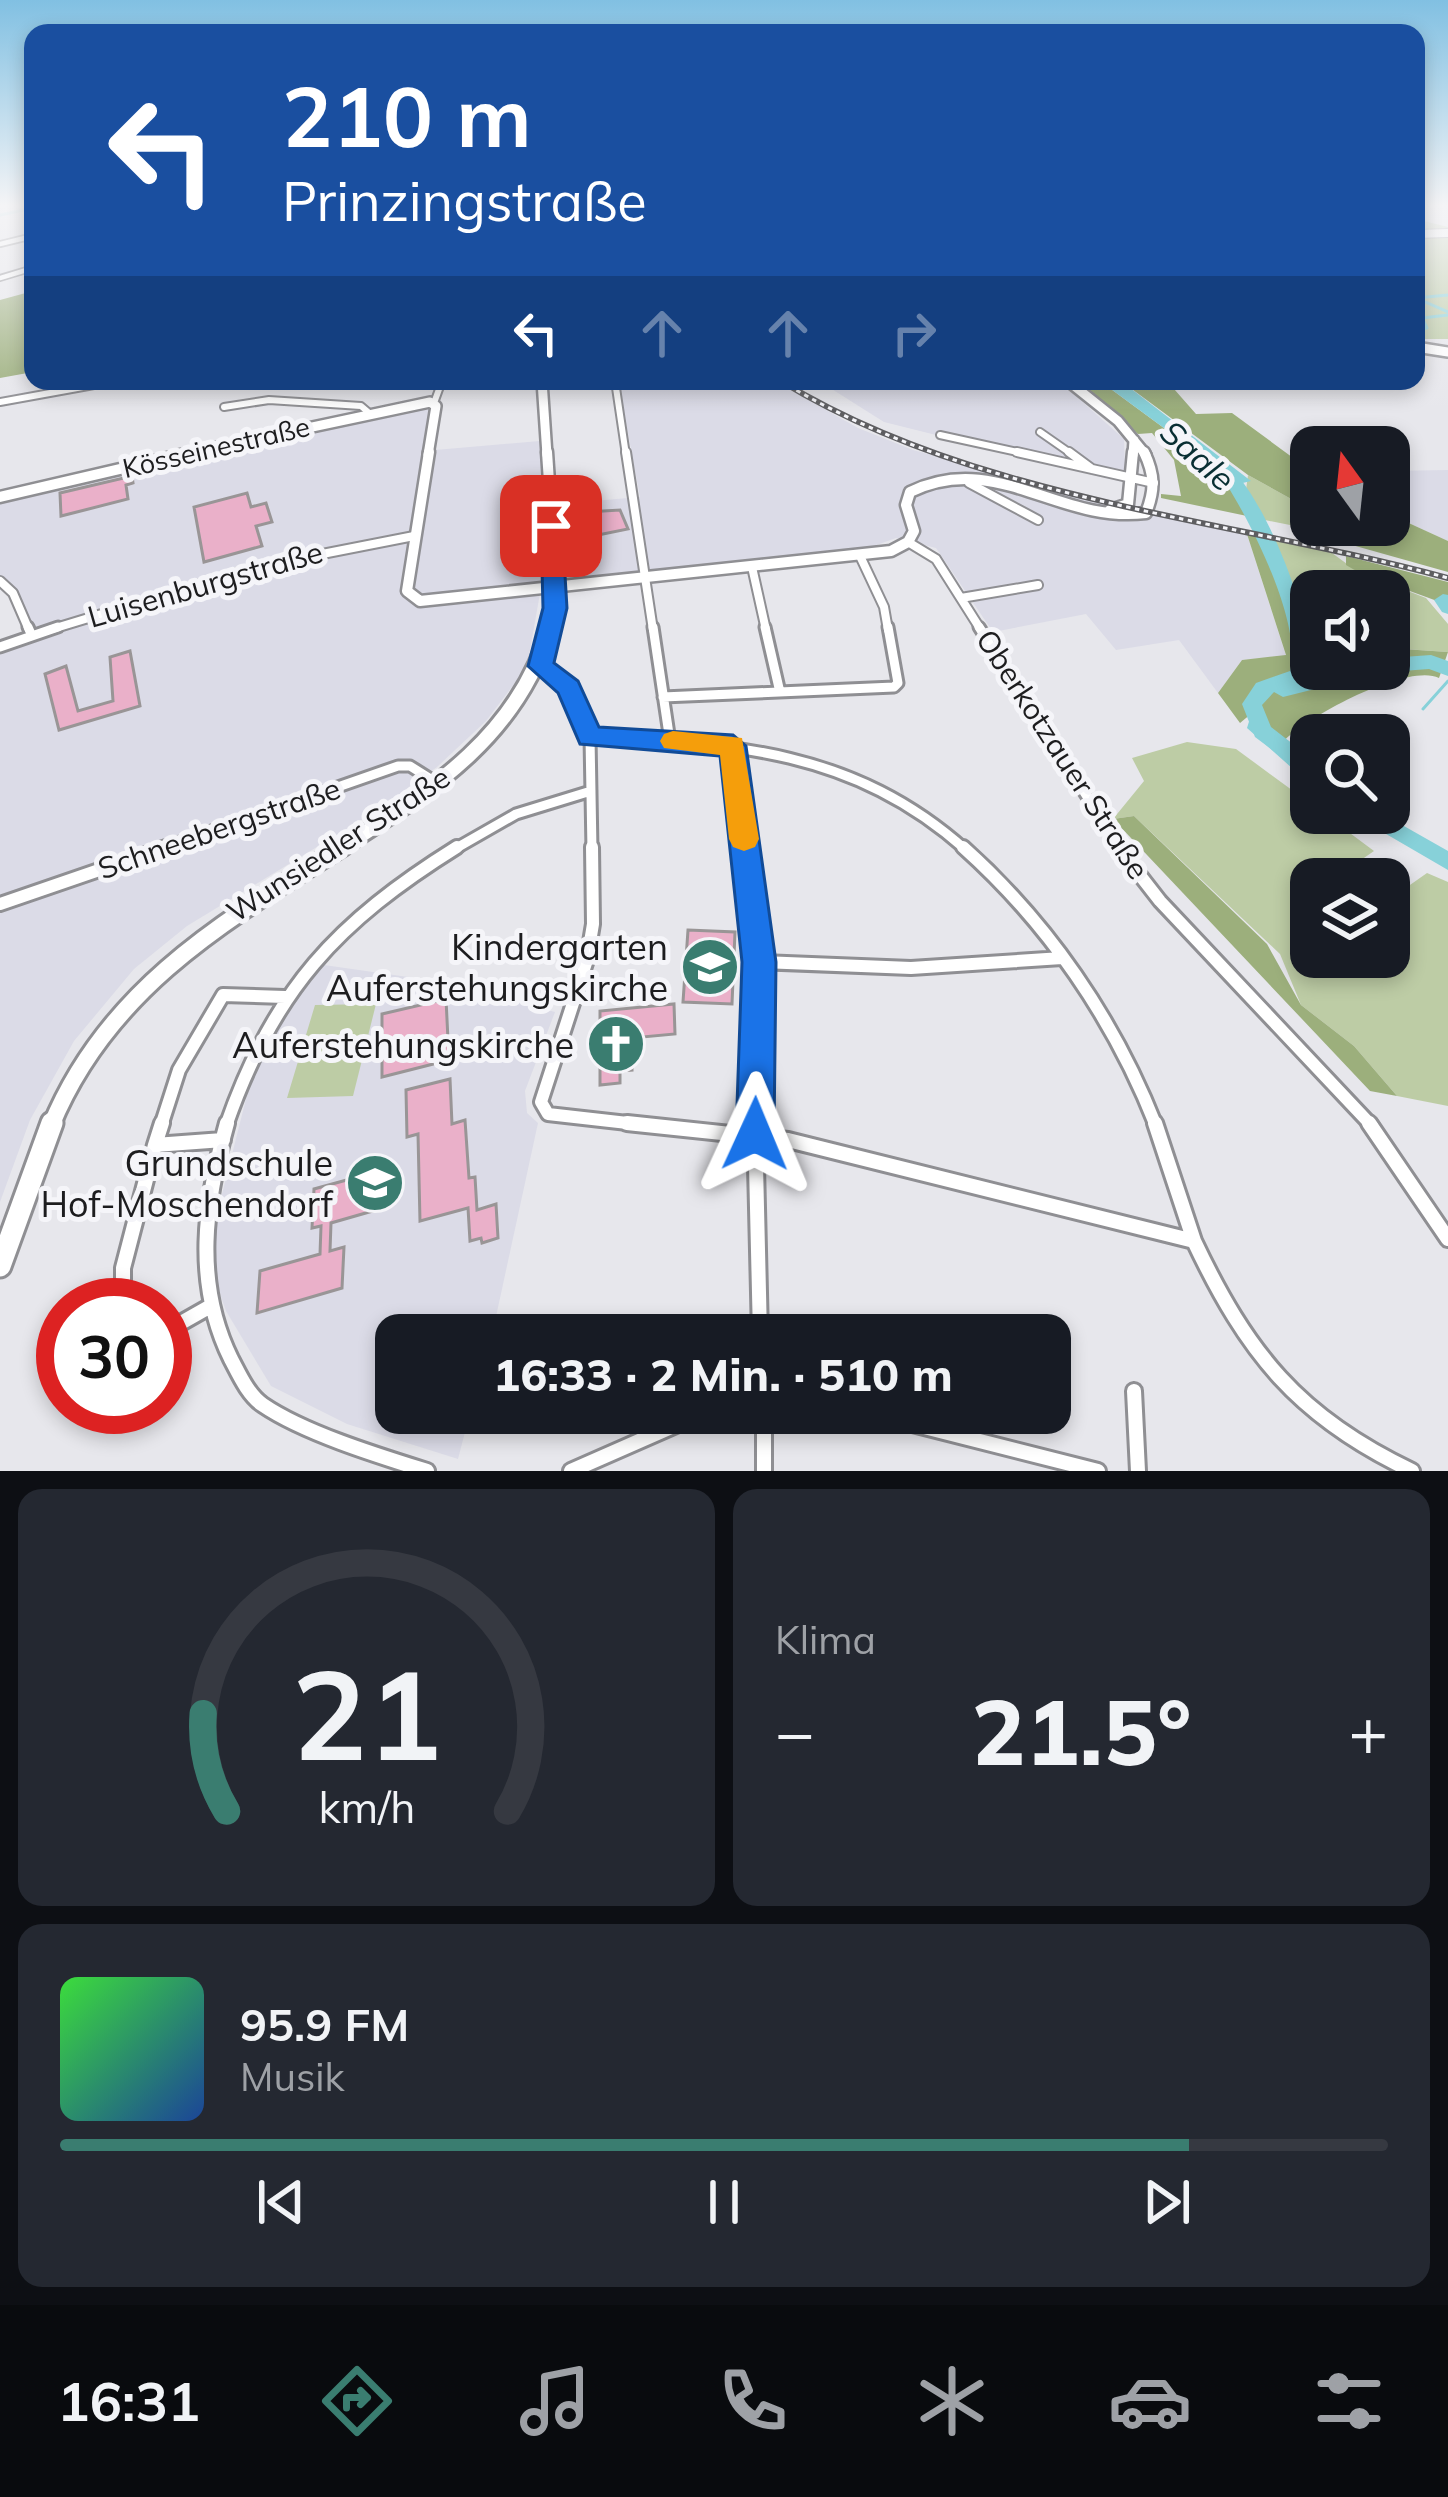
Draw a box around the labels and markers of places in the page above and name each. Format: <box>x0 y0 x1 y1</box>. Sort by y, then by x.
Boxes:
pin <box>500 475 602 577</box>
place label: Kindergarten Auferstehungskirche <box>326 924 668 1010</box>
school or university icon: Kindergarten Auferstehungskirche <box>679 936 741 998</box>
church icon: Auferstehungskirche <box>585 1013 647 1075</box>
place label: Auferstehungskirche <box>232 1022 574 1067</box>
place label: Grundschule Hof-Moschendorf <box>41 1140 334 1226</box>
school or university icon: Grundschule Hof-Moschendorf <box>344 1152 406 1214</box>

